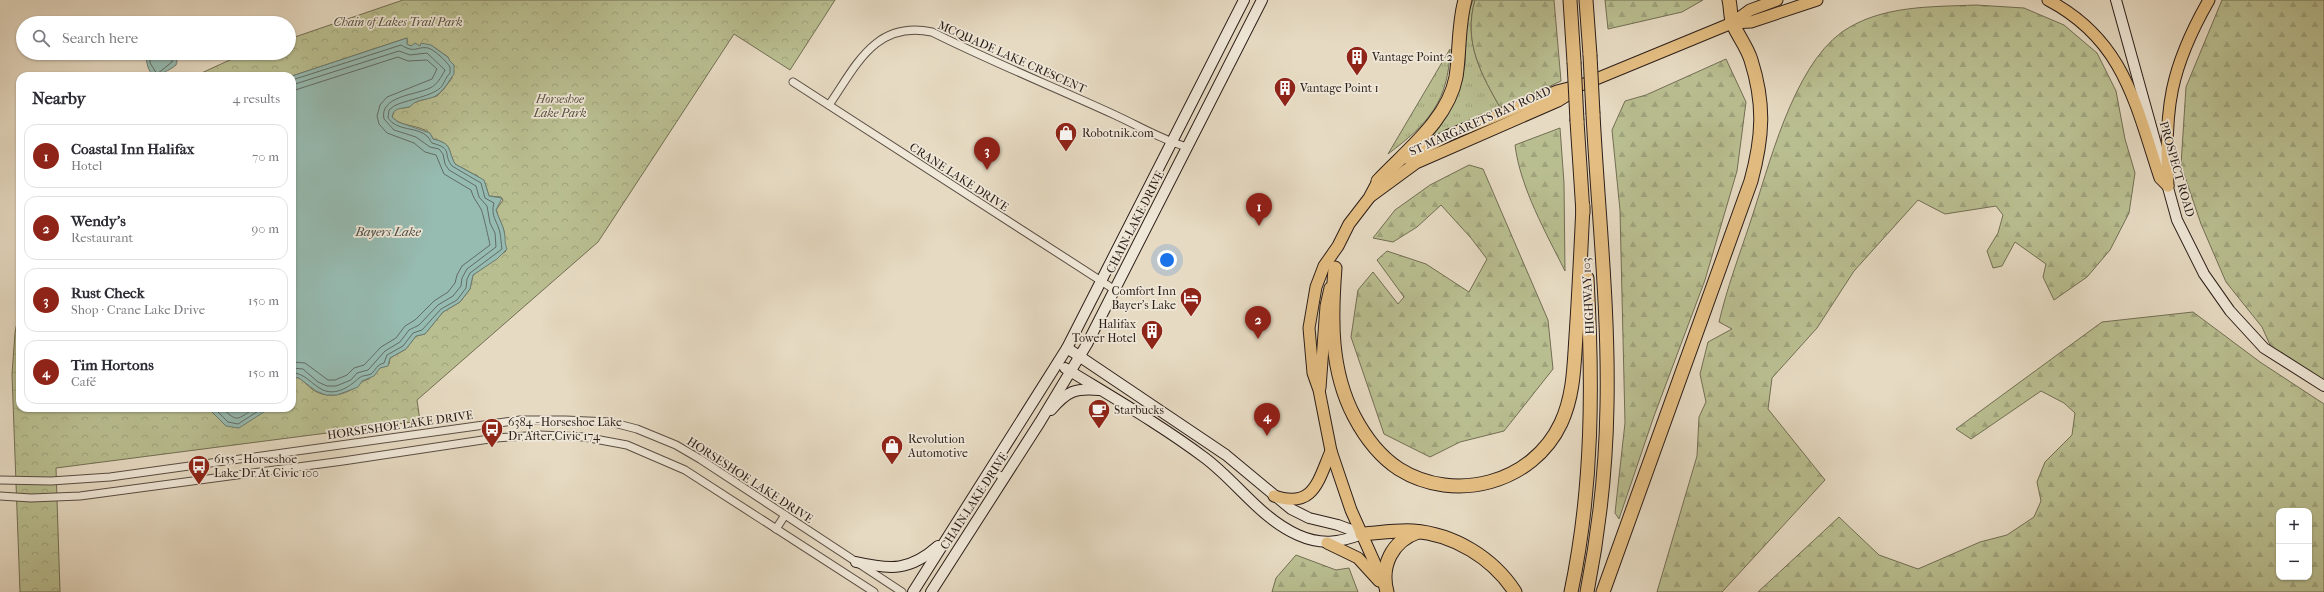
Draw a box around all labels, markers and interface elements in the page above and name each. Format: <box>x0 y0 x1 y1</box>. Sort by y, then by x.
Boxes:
park label: Chain of Lakes Trail Park <box>333 15 463 29</box>
search box <box>16 16 296 60</box>
street label: MCQUADE LAKE CRESCENT <box>936 18 1089 96</box>
icon: search <box>30 27 52 49</box>
text: Search here <box>62 29 138 47</box>
building icon: Vantage Point 2 <box>1344 44 1370 77</box>
place label: Vantage Point 2 <box>1371 50 1453 64</box>
building icon: Vantage Point 1 <box>1272 75 1298 108</box>
place label: Vantage Point 1 <box>1299 81 1379 95</box>
street label: ST MARGARETS BAY ROAD <box>1407 83 1553 159</box>
text: Nearby <box>32 88 86 108</box>
text: 4 results <box>233 91 280 106</box>
park label: Horseshoe Lake Park <box>532 92 587 120</box>
street label: PROSPECT ROAD <box>2157 119 2197 219</box>
shop icon: Robotnik.com <box>1053 120 1079 153</box>
place label: Robotnik.com <box>1082 126 1154 140</box>
pin: 3 <box>974 137 1000 170</box>
text: Coastal Inn Halifax <box>71 140 194 158</box>
street label: CRANE LAKE DRIVE <box>907 140 1011 214</box>
text: 1 <box>44 149 48 164</box>
text: 70 m <box>252 149 279 164</box>
text: Hotel <box>71 158 102 173</box>
street label: CHAIN LAKE DRIVE <box>1103 168 1167 276</box>
pin: 1 <box>1246 193 1272 226</box>
text: Wendy's <box>71 212 126 230</box>
text: 2 <box>43 221 49 236</box>
text: 90 m <box>251 221 279 236</box>
water label: Bayers Lake <box>354 224 422 239</box>
text: Restaurant <box>71 230 133 245</box>
your location <box>1157 250 1177 270</box>
street label: HIGHWAY 103 <box>1579 257 1597 335</box>
text: Rust Check <box>71 284 144 302</box>
place label: Comfort Inn Bayer's Lake <box>1111 284 1176 312</box>
hotel icon: Comfort Inn Bayer's Lake <box>1178 285 1204 318</box>
text: 3 <box>43 293 49 308</box>
text: 150 m <box>248 293 279 308</box>
text: Shop · Crane Lake Drive <box>71 302 205 317</box>
pin: 2 <box>1245 306 1271 339</box>
place label: Halifax Tower Hotel <box>1072 317 1137 345</box>
building icon: Halifax Tower Hotel <box>1139 318 1165 351</box>
text: Tim Hortons <box>71 356 154 374</box>
text: 4 <box>42 365 50 380</box>
text: 150 m <box>248 365 279 380</box>
text: Café <box>71 374 96 389</box>
cafe icon: Starbucks <box>1086 397 1112 430</box>
place label: Starbucks <box>1114 403 1164 417</box>
pin: 4 <box>1254 403 1280 436</box>
street label: HORSESHOE LAKE DRIVE <box>326 408 474 442</box>
place label: 6384 - Horseshoe Lake Dr After Civic 174 <box>508 415 622 443</box>
bus stop icon: 6384 - Horseshoe Lake Dr After Civic 174 <box>479 416 505 449</box>
place label: Revolution Automotive <box>907 432 968 460</box>
shop icon: Revolution Automotive <box>879 433 905 466</box>
street label: HORSESHOE LAKE DRIVE <box>684 434 816 526</box>
street label: CHAIN LAKE DRIVE <box>937 450 1011 552</box>
place label: 6155 - Horseshoe Lake Dr At Civic 100 <box>214 452 319 480</box>
bus stop icon: 6155 - Horseshoe Lake Dr At Civic 100 <box>186 453 212 486</box>
map controls <box>2276 508 2312 580</box>
button: + <box>2276 508 2312 544</box>
button: − <box>2276 544 2312 580</box>

